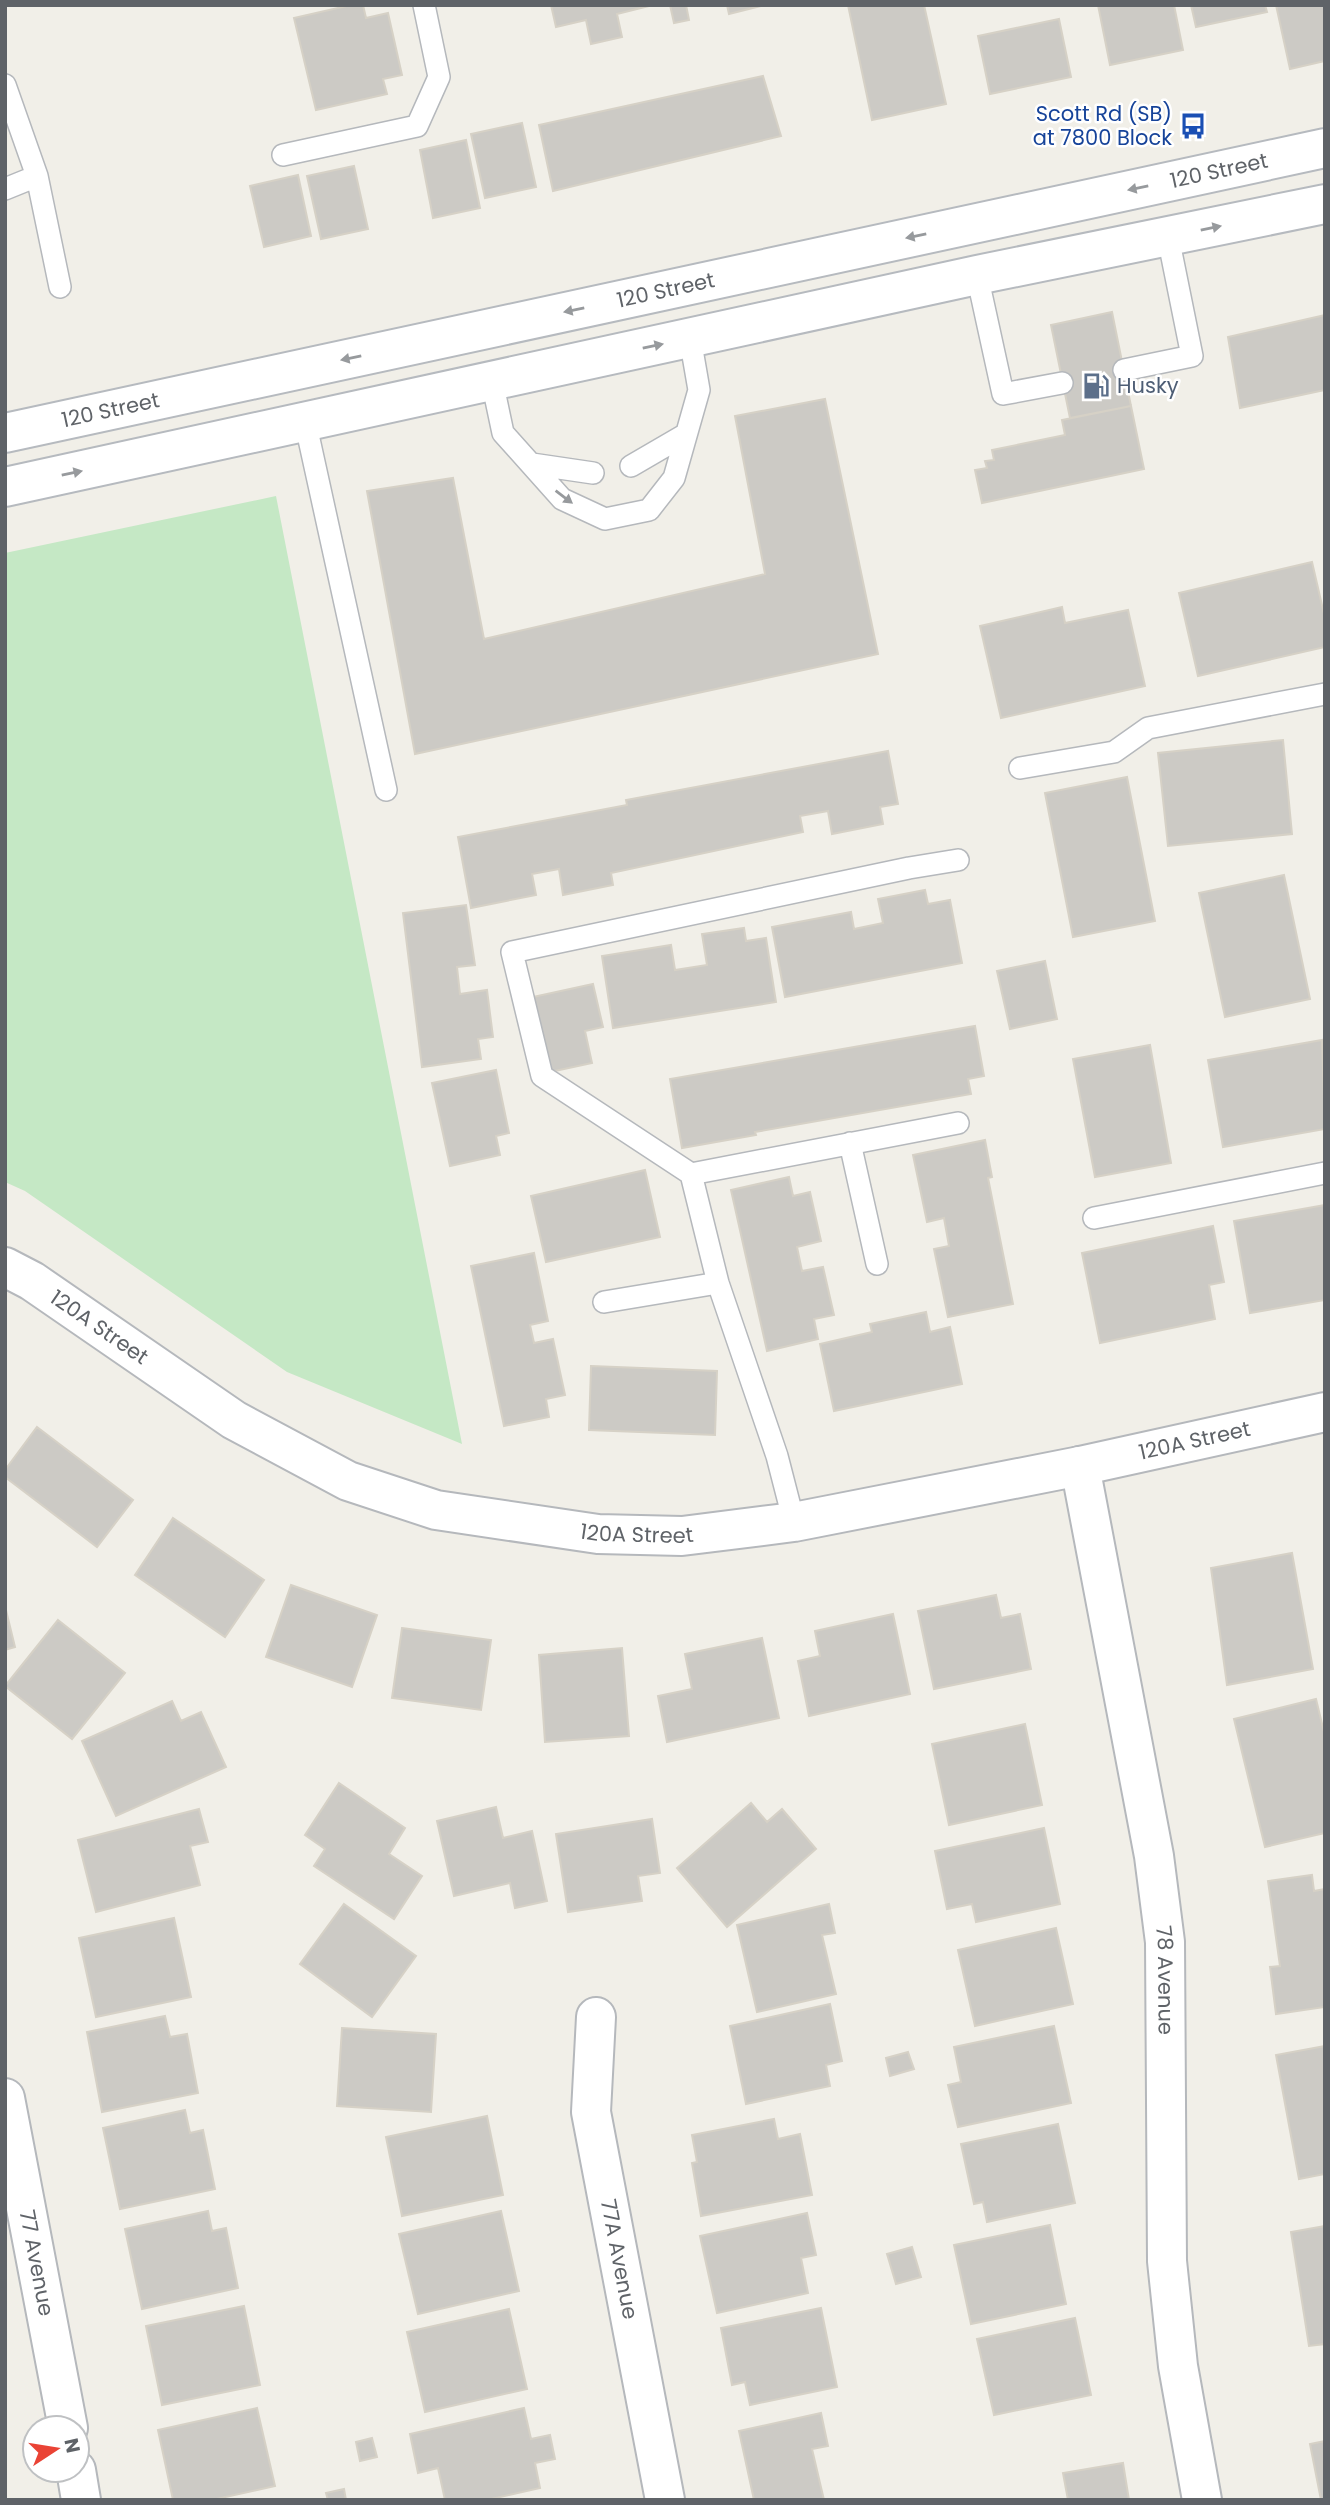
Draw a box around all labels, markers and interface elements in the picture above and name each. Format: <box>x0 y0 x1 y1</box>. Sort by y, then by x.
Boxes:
place label: Scott Rd (SB) at 7800 Block <box>1033 99 1172 152</box>
bus stop icon: Scott Rd (SB) at 7800 Block <box>1178 111 1208 141</box>
street label: 120 Street <box>1167 146 1270 195</box>
one-way arrow <box>1127 182 1149 193</box>
one-way arrow <box>1200 223 1222 234</box>
one-way arrow <box>905 230 927 241</box>
street label: 120 Street <box>614 265 717 314</box>
one-way arrow <box>563 304 585 315</box>
one-way arrow <box>642 341 664 352</box>
one-way arrow <box>340 353 362 364</box>
fuel station icon: Husky <box>1081 371 1111 401</box>
place label: Husky <box>1117 371 1179 400</box>
street label: 120 Street <box>59 385 162 434</box>
one-way arrow <box>61 467 83 478</box>
one-way arrow <box>554 490 573 504</box>
street label: 120A Street <box>45 1283 154 1371</box>
street label: 120A Street <box>1136 1414 1253 1467</box>
street label: 120A Street <box>578 1517 695 1550</box>
street label: 78 Avenue <box>1149 1924 1181 2035</box>
street label: 77A Avenue <box>594 2197 645 2322</box>
street label: 77 Avenue <box>13 2207 61 2318</box>
north arrow <box>21 2414 91 2484</box>
text: N <box>57 2436 87 2455</box>

